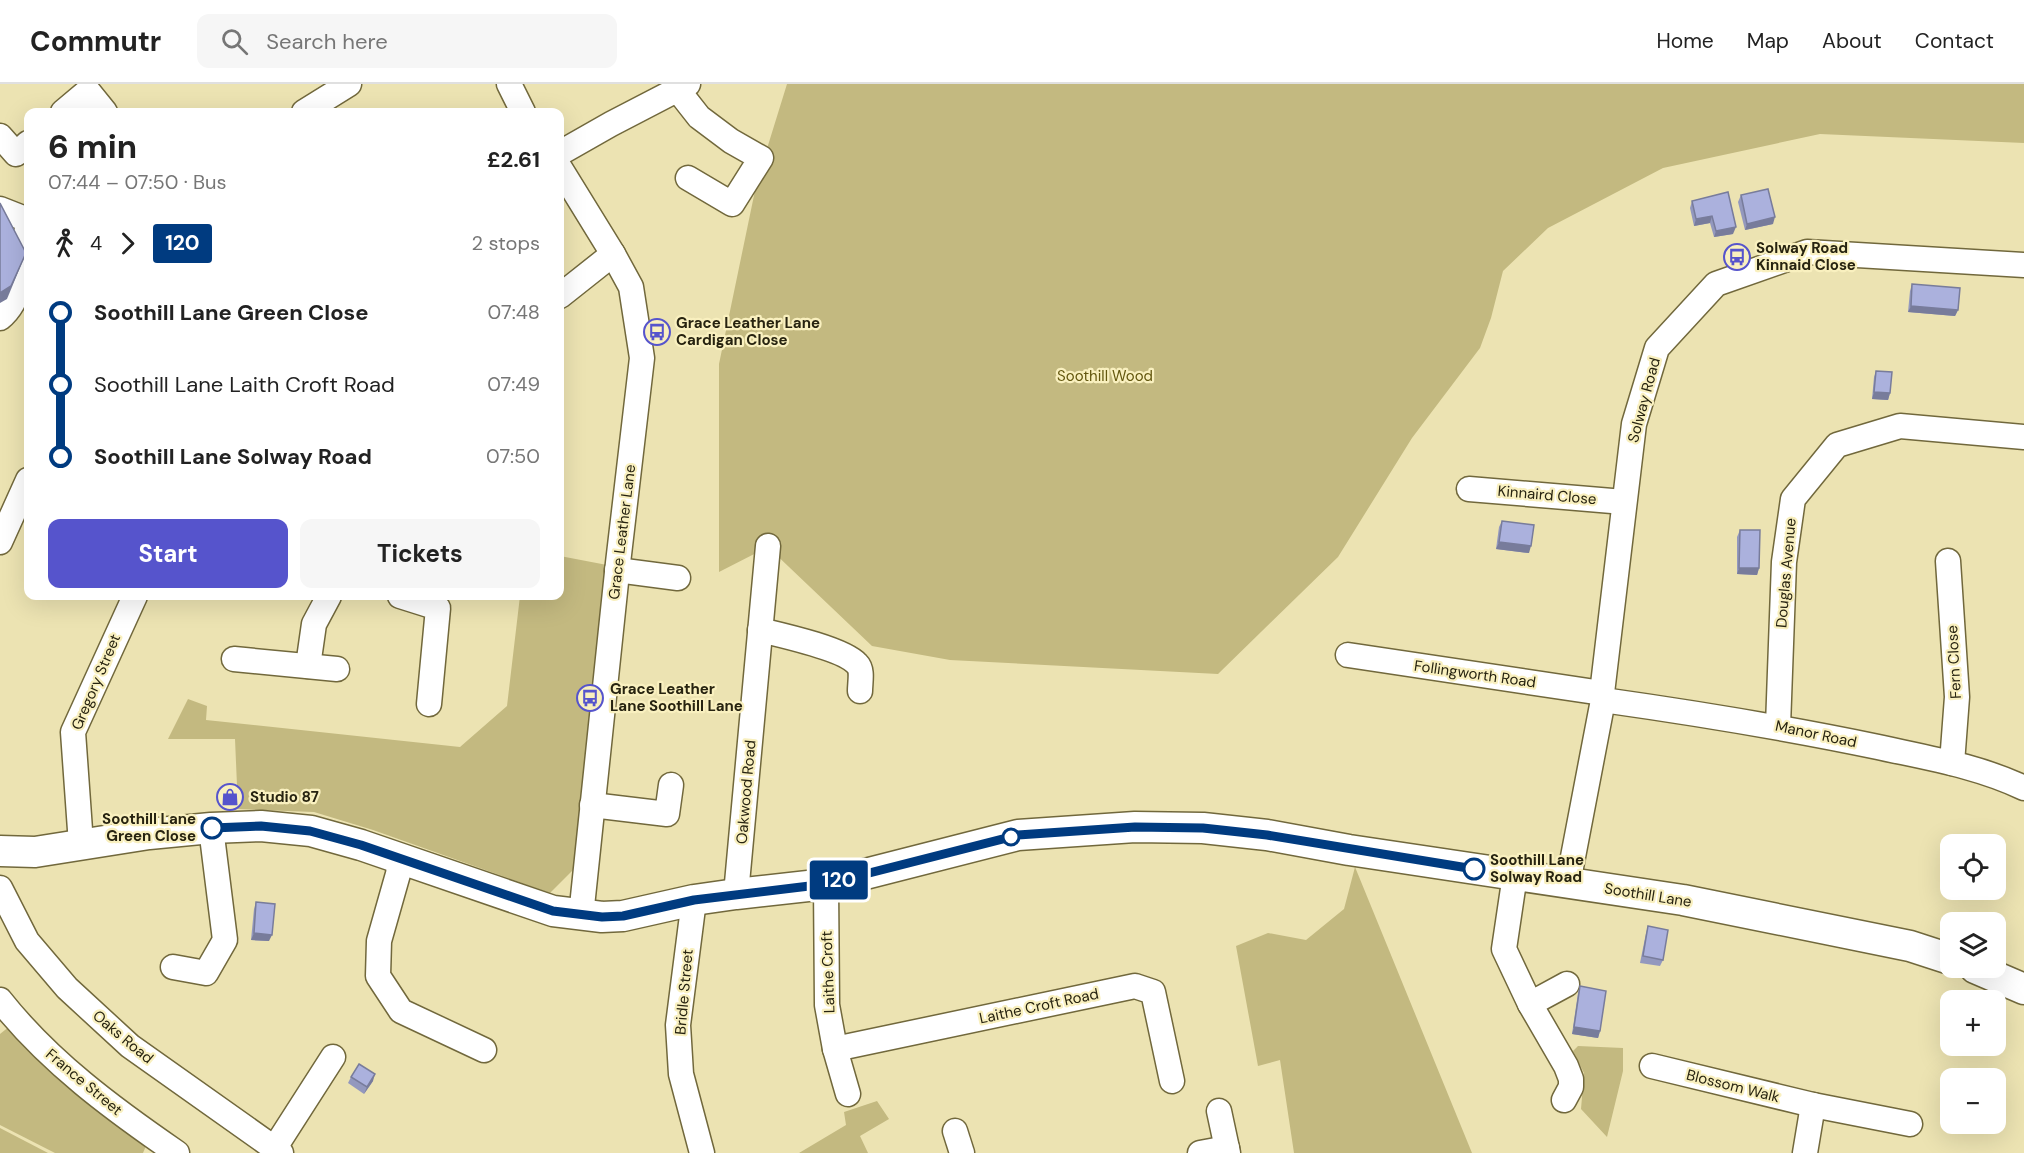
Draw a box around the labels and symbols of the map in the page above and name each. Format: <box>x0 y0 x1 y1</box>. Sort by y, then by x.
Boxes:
place label: Solway Road Kinnaid Close <box>1756 238 1856 275</box>
bus stop icon: Solway Road Kinnaid Close <box>1722 242 1752 272</box>
place label: Grace Leather Lane Cardigan Close <box>676 313 820 350</box>
bus stop icon: Grace Leather Lane Cardigan Close <box>642 317 672 347</box>
street label: Solway Road <box>1623 355 1665 445</box>
park label: Soothill Wood <box>1057 366 1153 386</box>
street label: Grace Leather Lane <box>604 463 640 601</box>
street label: Kinnaird Close <box>1497 481 1597 509</box>
street label: Douglas Avenue <box>1771 517 1801 629</box>
street label: Fern Close <box>1942 625 1966 699</box>
street label: Gregory Street <box>67 631 125 733</box>
street label: Follingworth Road <box>1413 656 1537 692</box>
place label: Grace Leather Lane Soothill Lane <box>610 679 743 716</box>
bus stop icon: Grace Leather Lane Soothill Lane <box>575 683 605 713</box>
street label: Manor Road <box>1773 716 1859 752</box>
street label: Oakwood Road <box>731 739 761 845</box>
shop icon: Studio 87 <box>215 782 245 812</box>
place label: Studio 87 <box>250 787 319 807</box>
place label: Soothill Lane Green Close <box>102 809 196 846</box>
marker: Soothill Lane Green Close <box>201 817 223 839</box>
unlabelled marker <box>1002 828 1020 846</box>
place label: Soothill Lane Solway Road <box>1490 850 1584 887</box>
marker: Soothill Lane Solway Road <box>1463 858 1485 880</box>
line badge: 120 <box>804 860 874 900</box>
street label: Soothill Lane <box>1603 878 1693 912</box>
street label: Laithe Croft <box>817 930 839 1014</box>
street label: Bridle Street <box>670 948 698 1036</box>
street label: Laithe Croft Road <box>977 984 1101 1028</box>
street label: Oaks Road <box>88 1006 158 1068</box>
street label: France Street <box>42 1044 127 1120</box>
street label: Blossom Walk <box>1684 1065 1782 1107</box>

